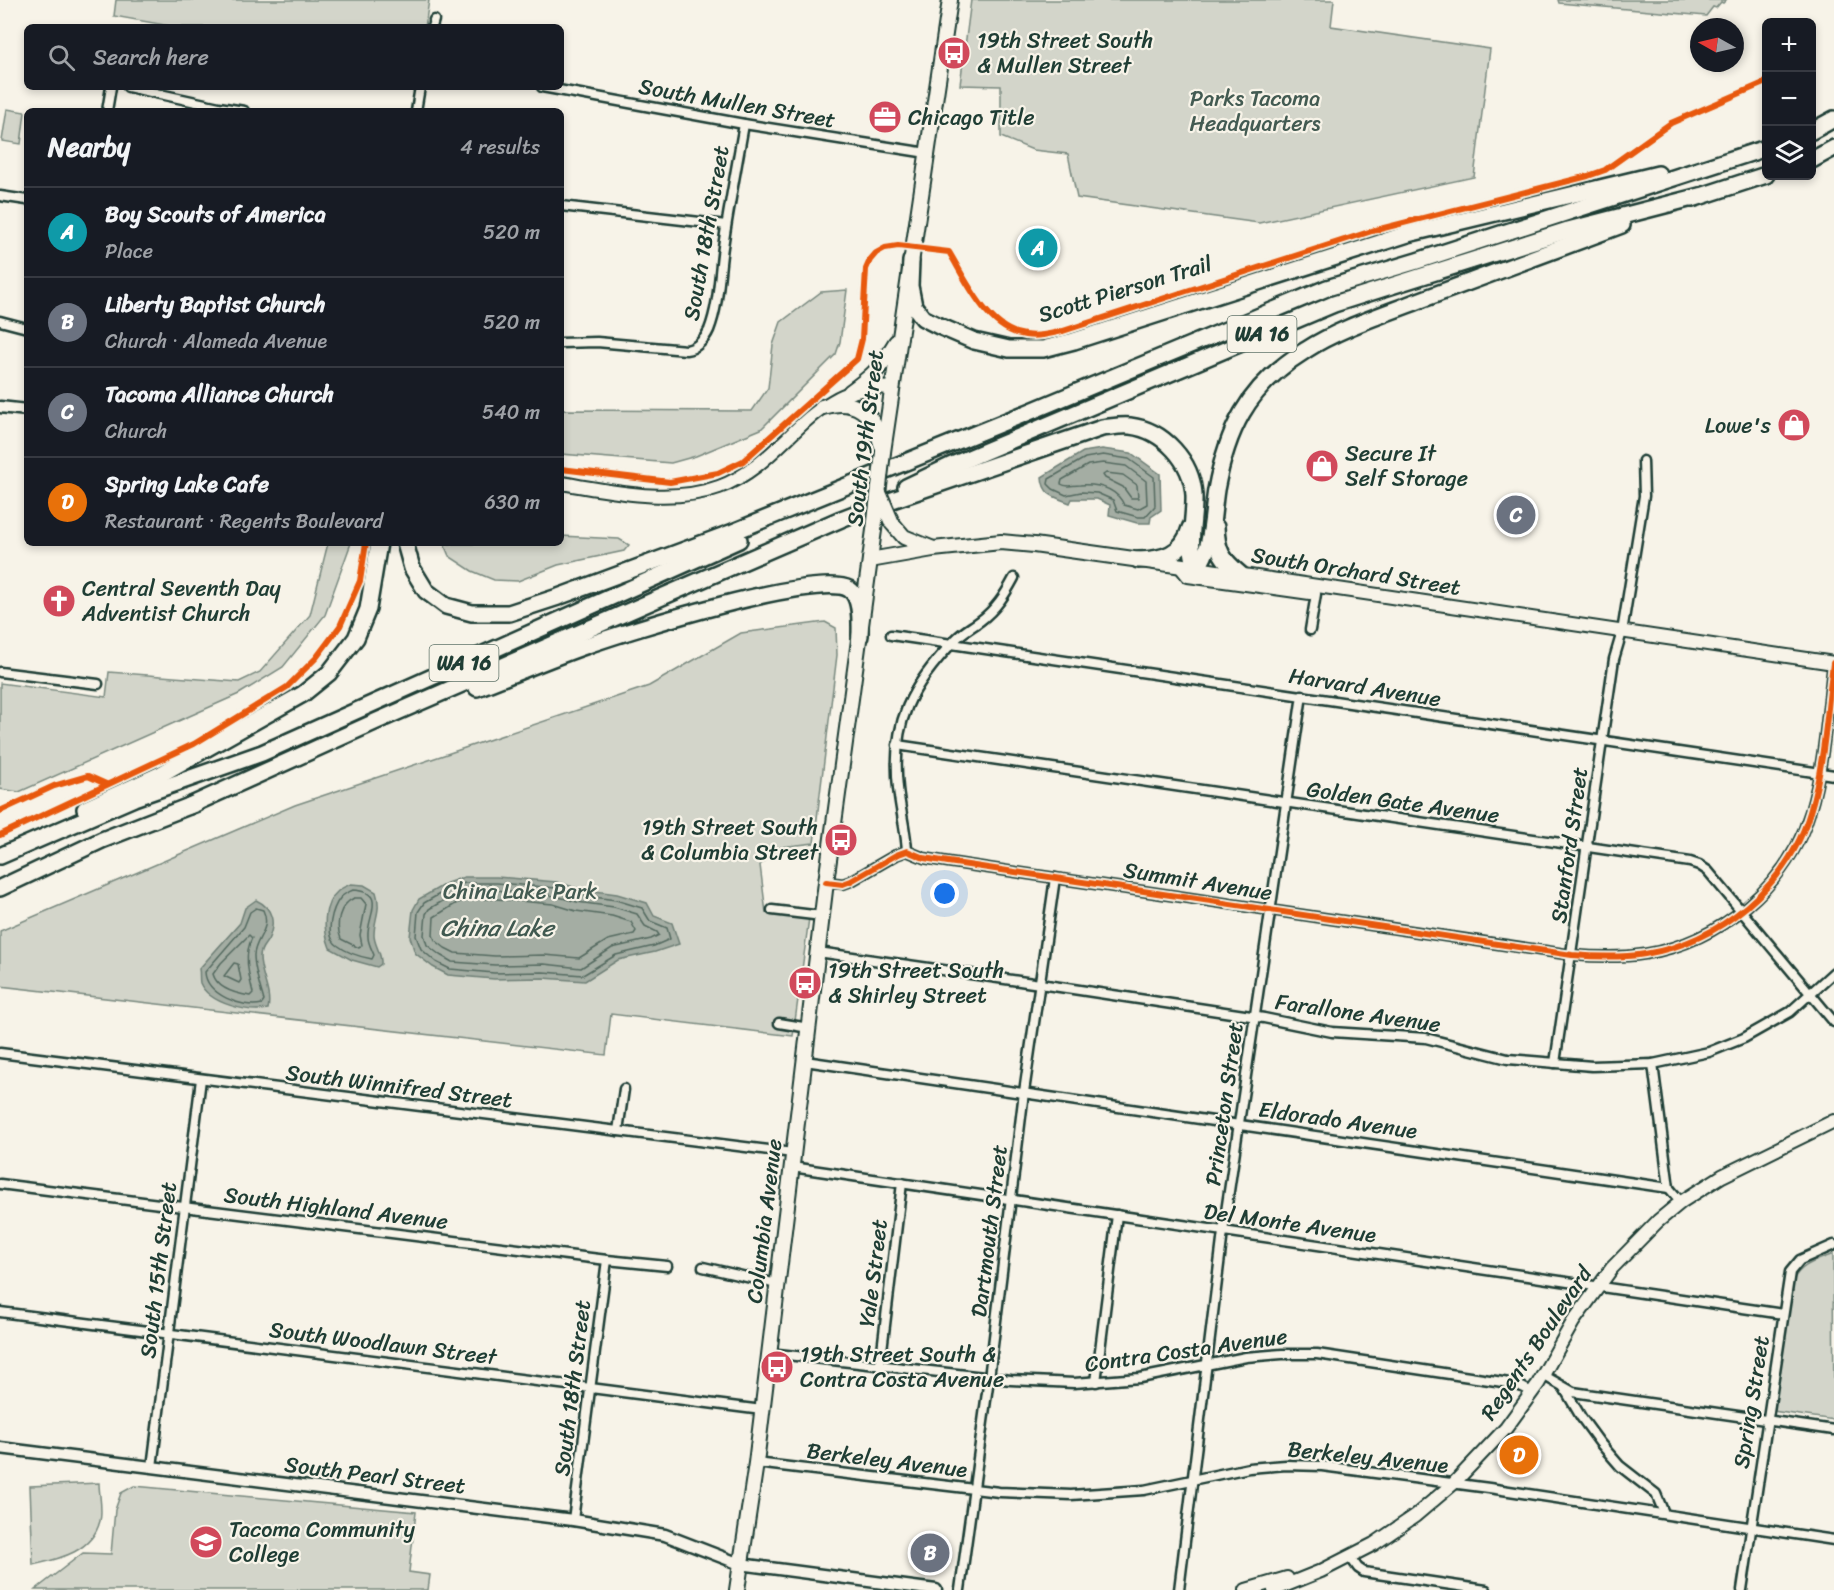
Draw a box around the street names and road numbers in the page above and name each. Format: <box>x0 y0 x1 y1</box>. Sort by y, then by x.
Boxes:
street label: South Mullen Street <box>636 67 839 140</box>
street label: South 18th Street <box>671 142 741 324</box>
street label: Scott Pierson Trail <box>1033 244 1218 334</box>
road number: WA 16 <box>1228 316 1296 352</box>
street label: South 19th Street <box>835 347 895 528</box>
street label: South Orchard Street <box>1249 535 1464 607</box>
road number: WA 16 <box>430 645 498 681</box>
street label: Harvard Avenue <box>1286 656 1444 718</box>
street label: Stanford Street <box>1539 764 1599 926</box>
street label: Golden Gate Avenue <box>1304 769 1502 835</box>
street label: Summit Avenue <box>1121 850 1275 912</box>
street label: Farallone Avenue <box>1273 982 1443 1044</box>
street label: Princeton Street <box>1193 1019 1255 1188</box>
street label: South Winnifred Street <box>283 1053 515 1119</box>
street label: Eldorado Avenue <box>1256 1090 1420 1150</box>
street label: Columbia Avenue <box>735 1137 793 1305</box>
street label: Dartmouth Street <box>959 1142 1019 1319</box>
street label: South Highland Avenue <box>222 1175 450 1241</box>
street label: South 15th Street <box>128 1179 188 1360</box>
street label: Del Monte Avenue <box>1201 1192 1379 1254</box>
street label: Yale Street <box>847 1217 899 1329</box>
street label: Regents Boulevard <box>1470 1256 1603 1428</box>
street label: South 18th Street <box>542 1297 602 1478</box>
street label: South Woodlawn Street <box>267 1310 500 1376</box>
street label: Contra Costa Avenue <box>1082 1316 1290 1384</box>
street label: Spring Street <box>1721 1332 1781 1471</box>
street label: Berkeley Avenue <box>1286 1429 1451 1485</box>
street label: Berkeley Avenue <box>804 1431 970 1489</box>
street label: South Pearl Street <box>282 1445 468 1505</box>

